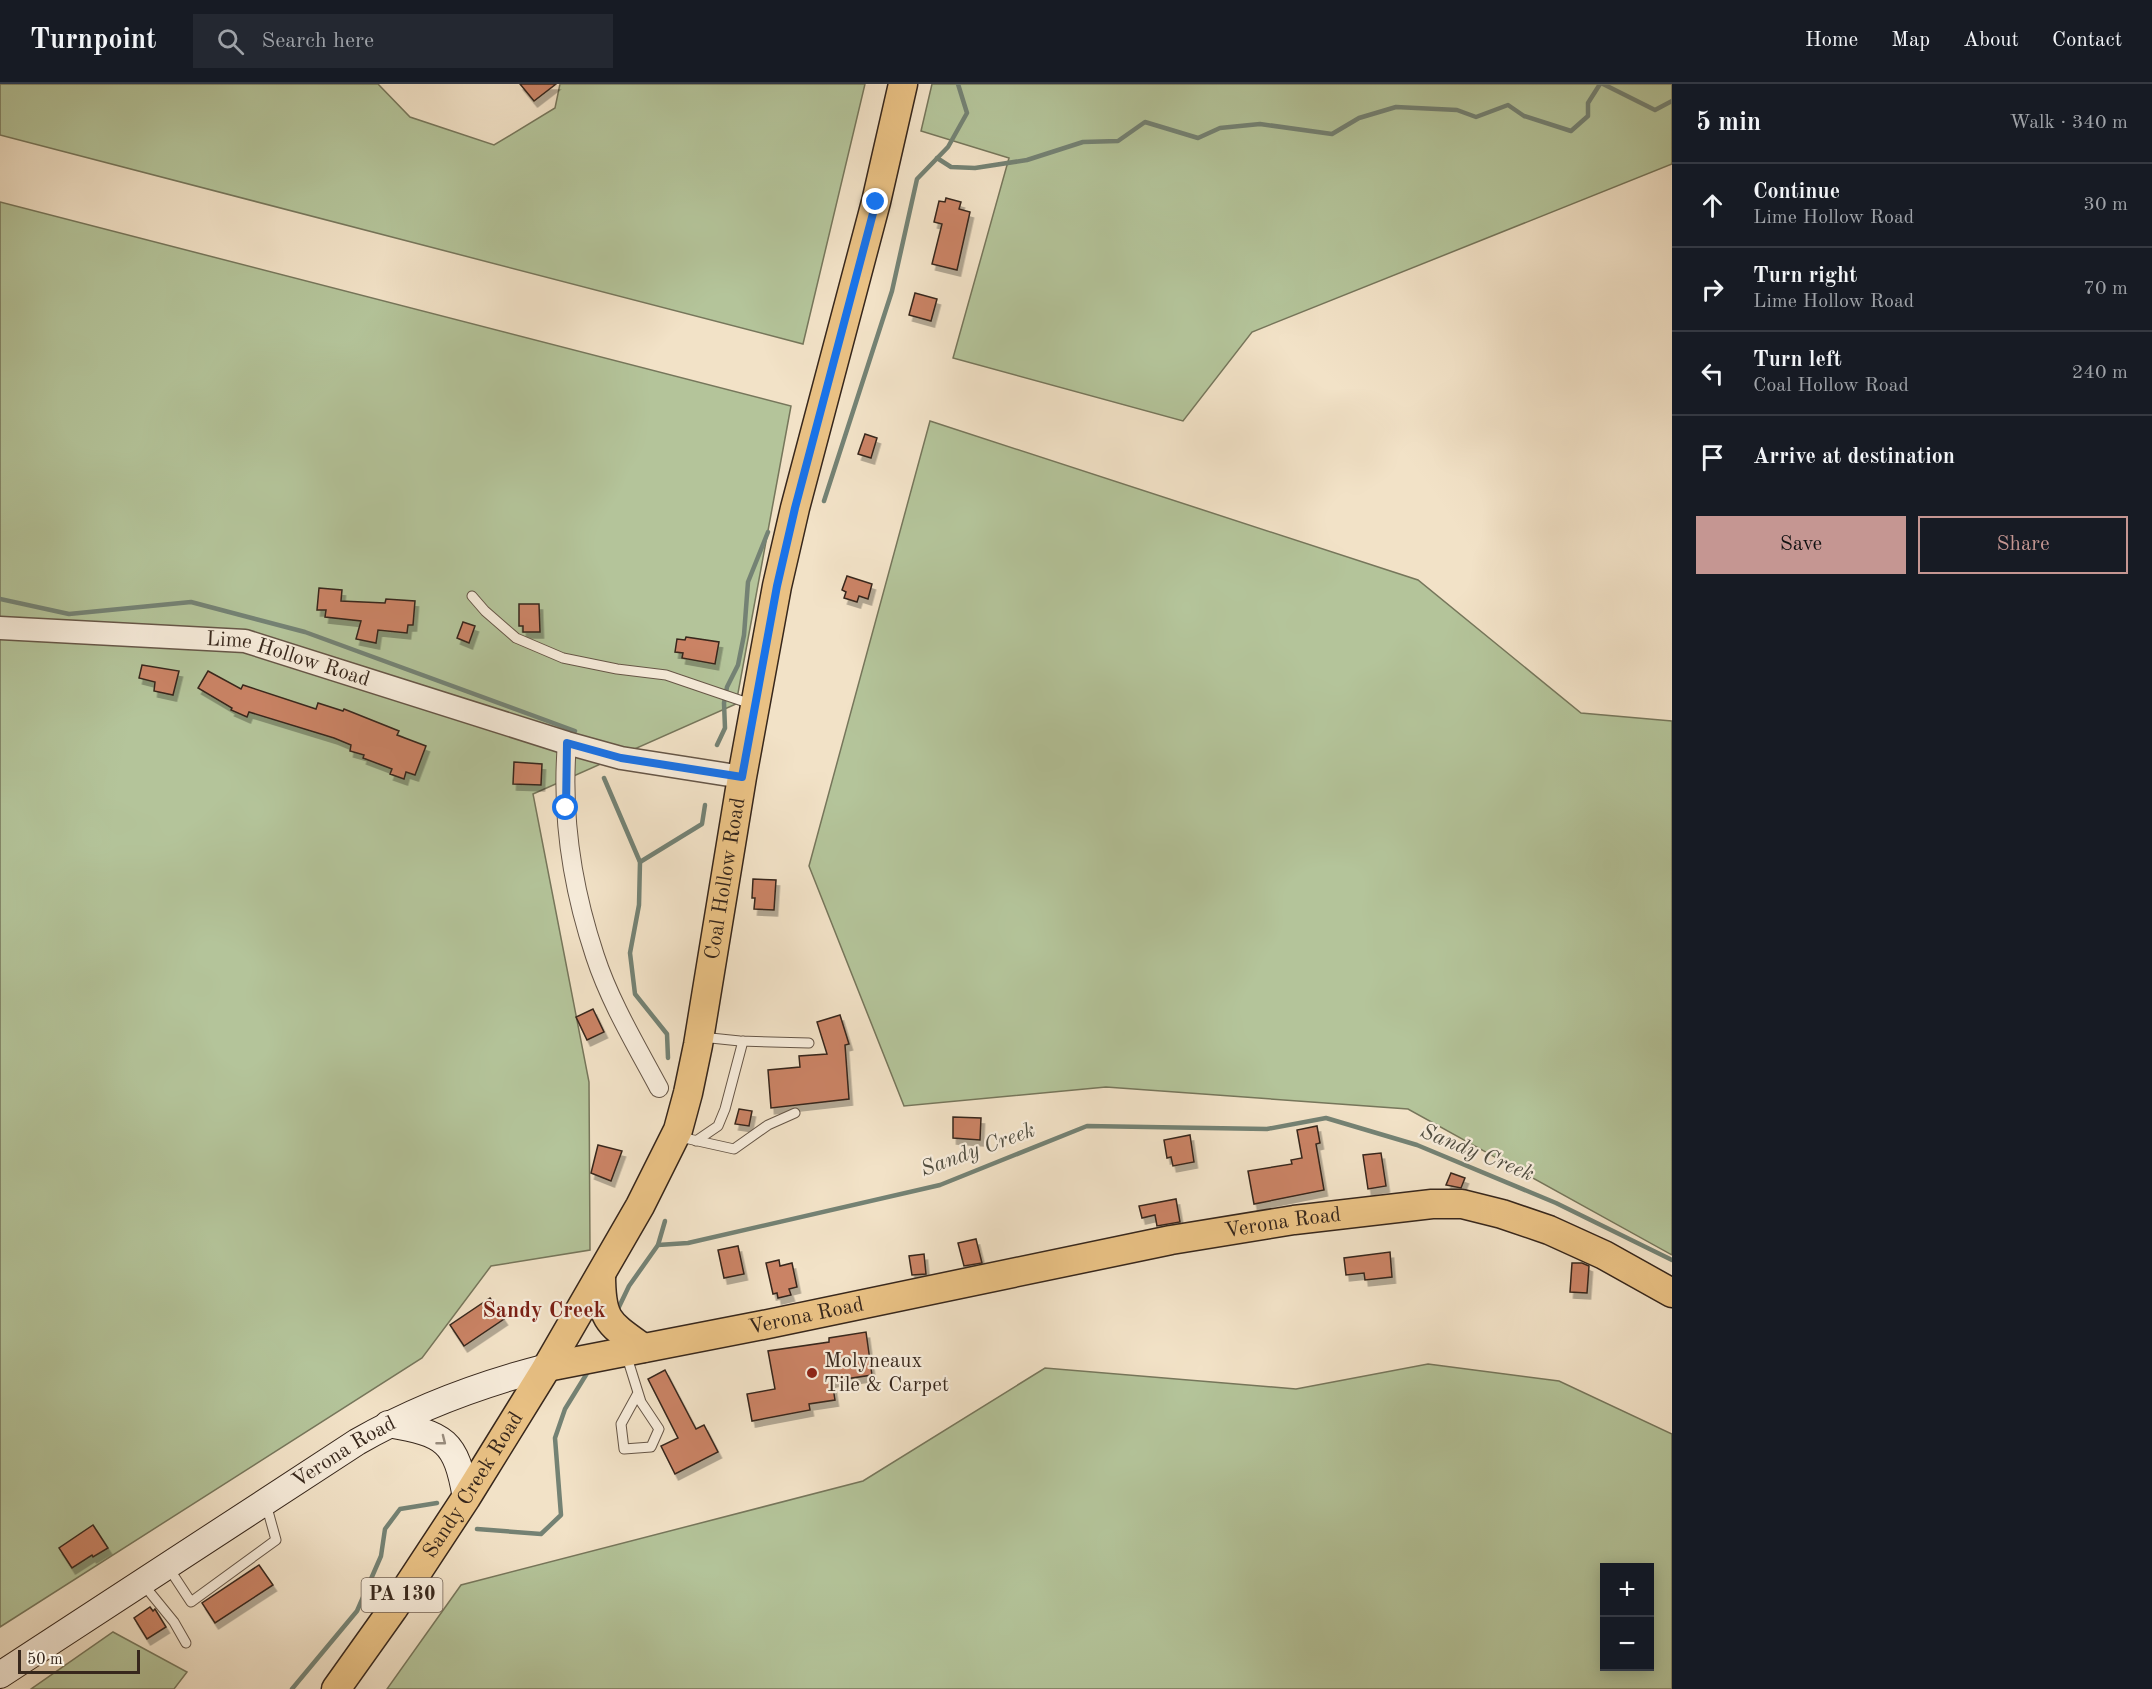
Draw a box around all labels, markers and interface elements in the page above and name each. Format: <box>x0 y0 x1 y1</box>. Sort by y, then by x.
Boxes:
search box <box>193 14 613 68</box>
icon: search <box>214 25 247 58</box>
text: Turnpoint <box>30 27 157 55</box>
text: Search here <box>262 30 374 52</box>
text: Home <box>1805 30 1858 51</box>
text: Map <box>1891 30 1930 51</box>
text: About <box>1963 30 2019 51</box>
text: Contact <box>2052 30 2122 51</box>
text: 5 min <box>1696 110 1761 136</box>
text: Walk · 340 m <box>2009 113 2128 133</box>
text: Continue <box>1753 181 1840 203</box>
route end <box>862 188 888 214</box>
icon: ahead <box>1696 189 1729 222</box>
text: 30 m <box>2083 195 2128 215</box>
text: Lime Hollow Road <box>1753 208 1914 228</box>
text: Turn right <box>1753 265 1857 287</box>
icon: right <box>1696 273 1729 306</box>
text: 70 m <box>2083 279 2128 299</box>
text: Lime Hollow Road <box>1753 292 1914 312</box>
text: Turn left <box>1753 349 1842 371</box>
icon: left <box>1696 357 1729 390</box>
text: 240 m <box>2072 363 2128 383</box>
text: Coal Hollow Road <box>1753 376 1909 396</box>
icon: arrive <box>1696 441 1729 474</box>
text: Arrive at destination <box>1753 446 1955 468</box>
button: Save <box>1696 516 1906 574</box>
button: Share <box>1918 516 2128 574</box>
street label: Lime Hollow Road <box>205 628 372 690</box>
route start <box>552 794 578 820</box>
street label: Coal Hollow Road <box>702 796 749 961</box>
water label: Sandy Creek <box>918 1119 1038 1181</box>
water label: Sandy Creek <box>1417 1120 1537 1186</box>
street label: Verona Road <box>1223 1204 1342 1242</box>
street label: Verona Road <box>747 1294 866 1338</box>
district label: Sandy Creek <box>482 1300 606 1322</box>
place label: Molyneaux Tile & Carpet <box>824 1351 949 1396</box>
marker: Molyneaux Tile & Carpet <box>805 1366 819 1380</box>
street label: Sandy Creek Road <box>419 1408 527 1562</box>
street label: Verona Road <box>288 1413 399 1492</box>
one-way arrow <box>435 1434 446 1445</box>
map controls <box>1600 1563 1654 1671</box>
button: + <box>1600 1563 1654 1617</box>
road number: PA 130 <box>362 1578 442 1612</box>
button: − <box>1600 1617 1654 1671</box>
scale bar <box>18 1647 140 1674</box>
text: 50 m <box>27 1652 63 1668</box>

